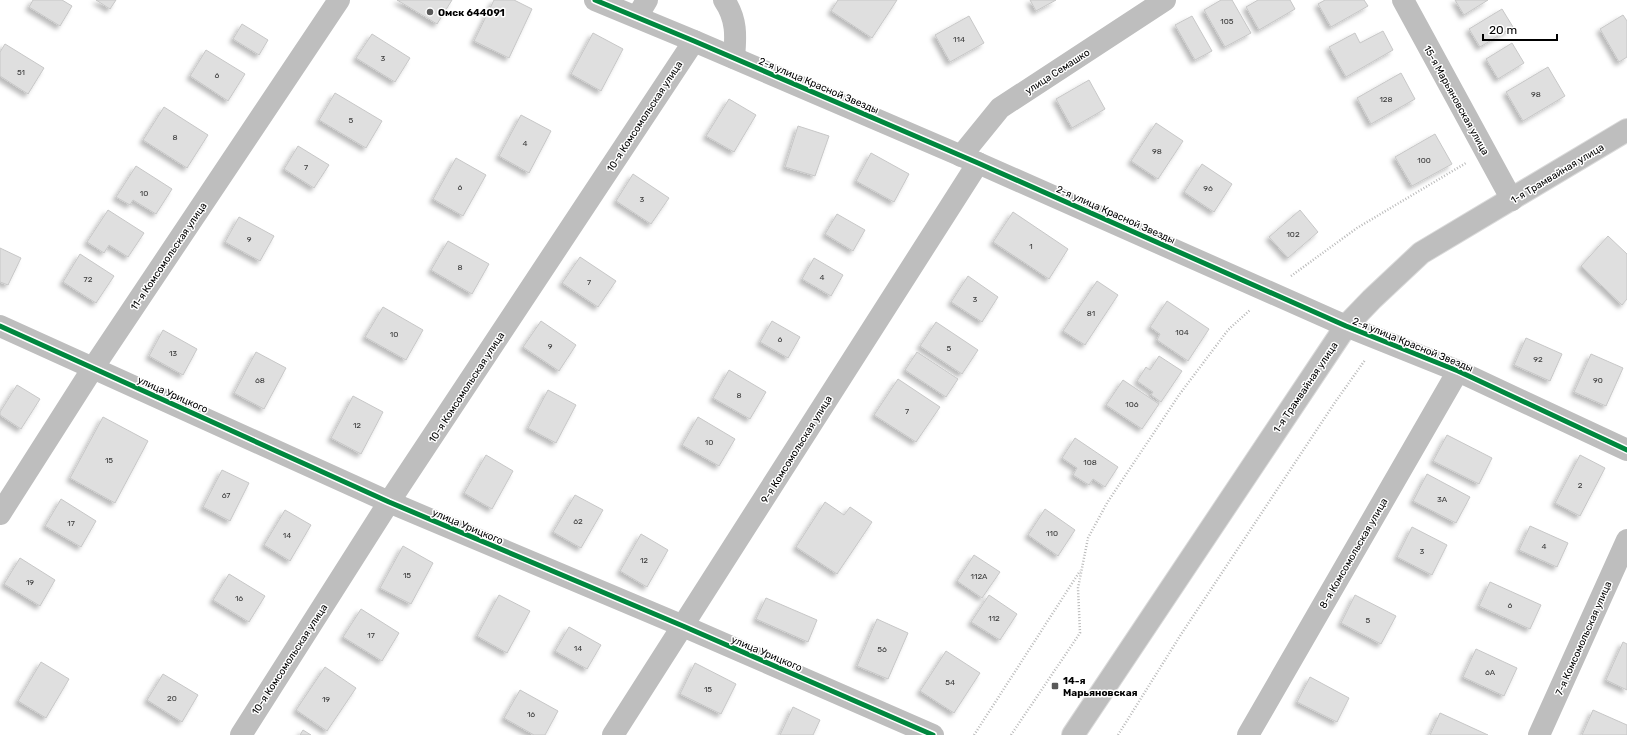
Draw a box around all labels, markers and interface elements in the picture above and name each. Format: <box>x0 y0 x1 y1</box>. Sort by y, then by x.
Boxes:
marker: Омск 644091 <box>425 7 435 17</box>
place label: Омск 644091 <box>438 7 505 19</box>
scale bar <box>1483 16 1557 42</box>
house number: 105 <box>1220 17 1234 26</box>
text: 20 m <box>1489 23 1517 37</box>
house number: 114 <box>953 35 965 44</box>
street label: 15-я Марьяновская улица <box>1421 44 1491 157</box>
street label: улица Семашко <box>1023 46 1092 97</box>
house number: 3 <box>381 54 386 63</box>
street label: 2-я улица Красной Звезды <box>757 55 880 117</box>
street label: 10-я Комсомольская улица <box>605 59 685 174</box>
house number: 51 <box>17 68 25 77</box>
house number: 6 <box>215 71 220 80</box>
house number: 98 <box>1531 90 1541 99</box>
house number: 128 <box>1379 95 1393 104</box>
house number: 5 <box>349 116 354 125</box>
house number: 8 <box>172 133 178 142</box>
house number: 4 <box>523 139 528 148</box>
street label: 1-я Трамвайная улица <box>1509 141 1606 206</box>
house number: 98 <box>1152 147 1162 156</box>
house number: 100 <box>1417 156 1431 165</box>
house number: 7 <box>304 163 308 172</box>
house number: 6 <box>458 183 463 192</box>
street label: 2-я улица Красной Звезды <box>1054 183 1177 247</box>
house number: 96 <box>1203 184 1213 193</box>
house number: 10 <box>140 189 148 198</box>
house number: 3 <box>640 195 645 204</box>
street label: 11-я Комсомольская улица <box>128 200 209 313</box>
house number: 102 <box>1286 230 1300 239</box>
house number: 9 <box>247 235 252 244</box>
house number: 1 <box>1029 242 1033 251</box>
house number: 8 <box>457 263 463 272</box>
house number: 4 <box>820 273 825 282</box>
house number: 72 <box>84 275 93 284</box>
house number: 7 <box>587 278 591 287</box>
house number: 3 <box>973 295 978 304</box>
house number: 81 <box>1087 309 1095 318</box>
street label: 2-я улица Красной Звезды <box>1351 315 1475 375</box>
house number: 104 <box>1175 328 1189 337</box>
house number: 10 <box>390 330 398 339</box>
street label: 10-я Комсомольская улица <box>427 330 507 445</box>
house number: 6 <box>778 335 783 344</box>
street label: 1-я Трамвайная улица <box>1271 340 1341 435</box>
house number: 9 <box>548 342 553 351</box>
house number: 5 <box>947 344 952 353</box>
house number: 13 <box>169 349 177 358</box>
house number: 92 <box>1533 355 1543 364</box>
street label: улица Урицкого <box>136 374 210 416</box>
house number: 68 <box>255 376 265 385</box>
house number: 90 <box>1593 376 1603 385</box>
house number: 8 <box>736 391 742 400</box>
street label: 9-я Комсомольская улица <box>759 393 835 506</box>
house number: 106 <box>1125 400 1139 409</box>
house number: 7 <box>905 407 909 416</box>
house number: 12 <box>353 421 361 430</box>
house number: 10 <box>705 438 713 447</box>
house number: 15 <box>105 456 113 465</box>
house number: 108 <box>1083 458 1097 467</box>
house number: 2 <box>1578 481 1583 490</box>
house number: 67 <box>222 491 230 500</box>
house number: 3А <box>1437 495 1448 504</box>
street label: 8-я Комсомольская улица <box>1317 496 1390 611</box>
street label: улица Урицкого <box>430 507 505 547</box>
house number: 62 <box>573 517 583 526</box>
house number: 17 <box>67 519 75 528</box>
house number: 110 <box>1046 529 1058 538</box>
house number: 14 <box>283 531 291 540</box>
house number: 4 <box>1542 542 1547 551</box>
house number: 3 <box>1420 547 1425 556</box>
house number: 12 <box>640 556 648 565</box>
house number: 15 <box>403 571 411 580</box>
house number: 112А <box>971 572 988 581</box>
house number: 19 <box>26 578 34 587</box>
street label: 7-я Комсомольская улица <box>1553 579 1615 697</box>
house number: 16 <box>235 594 243 603</box>
house number: 6 <box>1508 601 1513 610</box>
street label: 10-я Комсомольская улица <box>250 602 330 717</box>
house number: 112 <box>988 614 1000 623</box>
house number: 5 <box>1366 616 1371 625</box>
house number: 17 <box>367 631 375 640</box>
street label: улица Урицкого <box>729 634 804 674</box>
house number: 14 <box>574 644 582 653</box>
house number: 56 <box>877 645 887 654</box>
house number: 6А <box>1485 668 1496 677</box>
place label: 14-я Марьяновская <box>1063 675 1138 699</box>
house number: 54 <box>945 678 955 687</box>
marker: 14-я Марьяновская <box>1050 681 1060 691</box>
house number: 15 <box>704 685 712 694</box>
house number: 20 <box>167 694 177 703</box>
house number: 19 <box>322 695 330 704</box>
house number: 16 <box>527 710 535 719</box>

